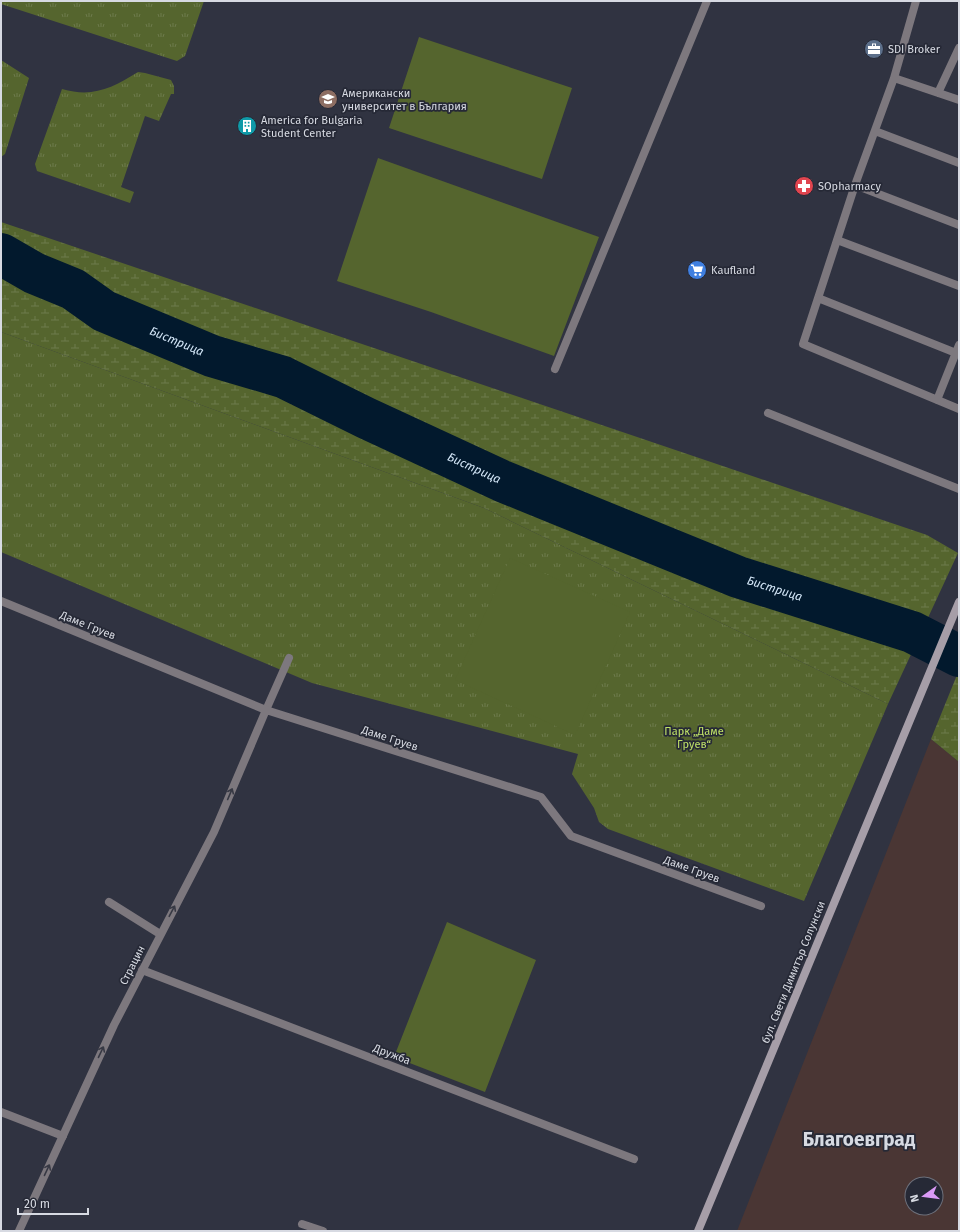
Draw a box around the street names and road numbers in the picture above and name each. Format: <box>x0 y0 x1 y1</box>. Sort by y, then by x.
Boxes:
street label: Даме Груев <box>57 608 117 642</box>
street label: Даме Груев <box>359 723 420 754</box>
street label: Даме Груев <box>661 853 722 886</box>
street label: бул. Свети Димитър Солунски <box>759 899 828 1045</box>
street label: Страцин <box>117 943 148 987</box>
street label: Дружба <box>370 1041 412 1067</box>

